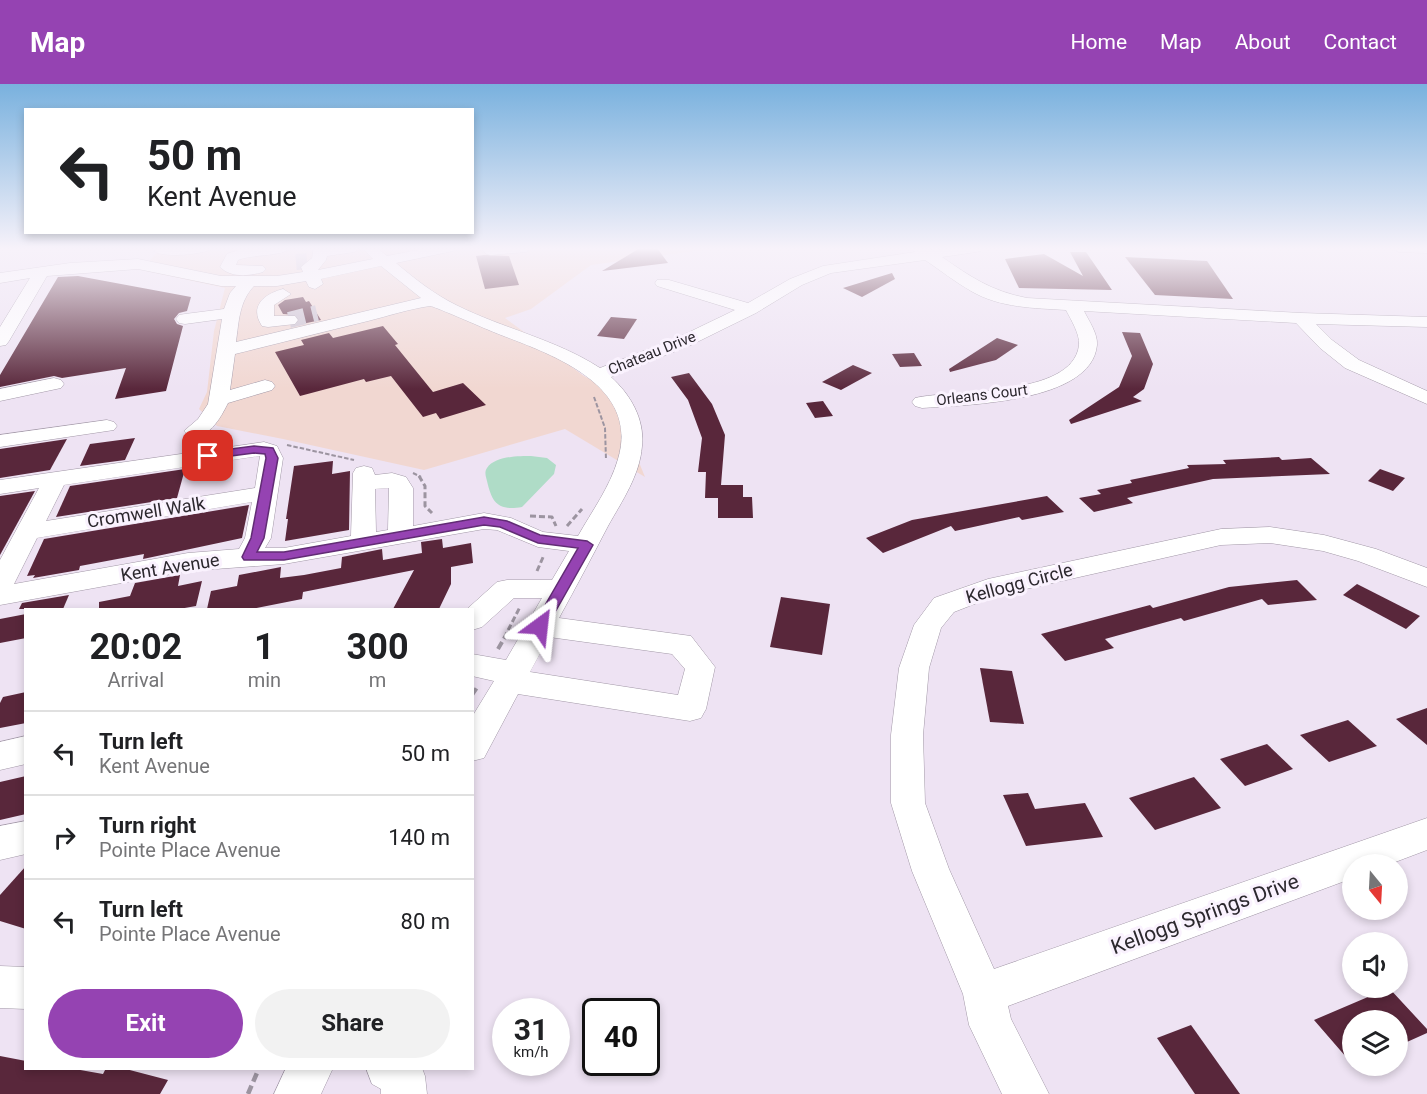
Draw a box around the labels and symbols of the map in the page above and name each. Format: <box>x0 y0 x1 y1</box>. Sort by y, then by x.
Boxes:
street label: Chateau Drive <box>606 327 698 379</box>
street label: Orleans Court <box>935 380 1029 410</box>
pin <box>182 430 233 481</box>
street label: Cromwell Walk <box>86 492 207 532</box>
street label: Kent Avenue <box>119 549 221 585</box>
street label: Kellogg Circle <box>963 559 1075 607</box>
position arrow <box>508 594 572 658</box>
north arrow <box>1342 854 1408 920</box>
street label: Kellogg Springs Drive <box>1108 869 1302 959</box>
speed limit sign: 40 <box>582 998 660 1076</box>

